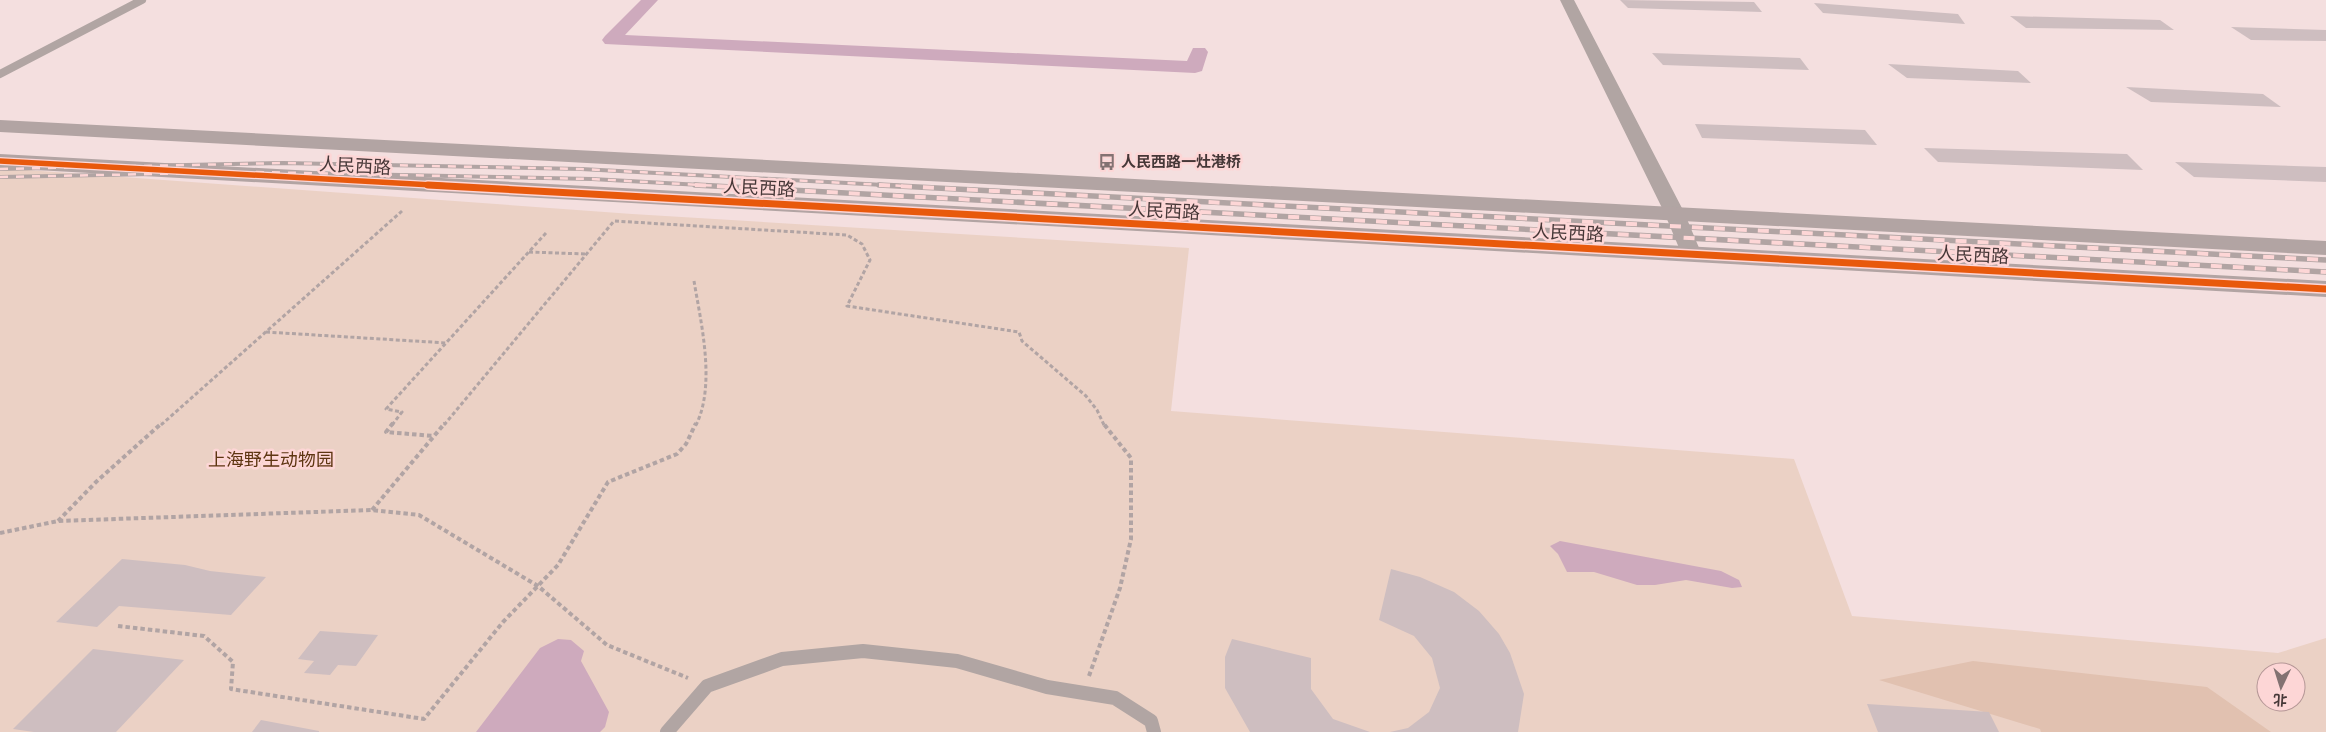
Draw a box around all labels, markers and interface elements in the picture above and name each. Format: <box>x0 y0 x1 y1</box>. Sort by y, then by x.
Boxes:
bus stop icon: 人民西路一灶港桥 <box>1097 152 1117 172</box>
street label: 人民西路 <box>319 153 392 178</box>
place label: 人民西路一灶港桥 <box>1121 153 1241 171</box>
street label: 人民西路 <box>723 175 796 200</box>
street label: 人民西路 <box>1128 198 1201 223</box>
street label: 人民西路 <box>1532 220 1605 245</box>
street label: 人民西路 <box>1937 242 2010 267</box>
park label: 上海野生动物园 <box>208 449 334 470</box>
north arrow <box>2256 662 2306 712</box>
text: 北 <box>2273 691 2288 708</box>

